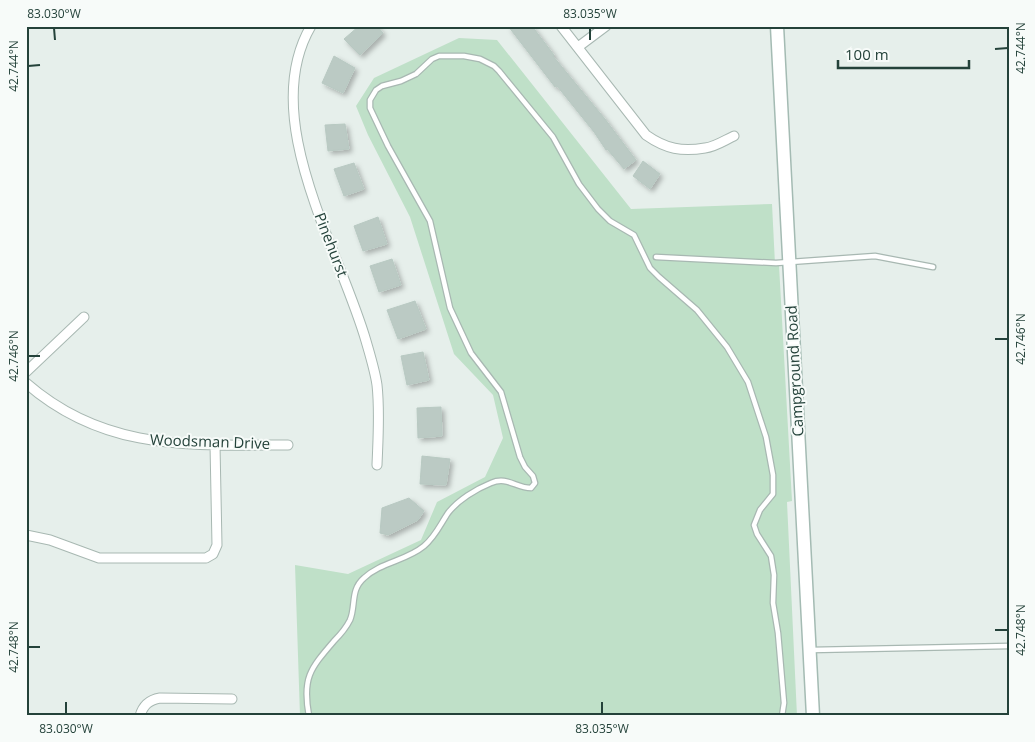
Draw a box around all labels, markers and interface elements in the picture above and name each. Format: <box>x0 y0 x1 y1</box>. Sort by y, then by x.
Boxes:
text: 83.030°W <box>27 5 81 22</box>
text: 83.035°W <box>563 5 617 22</box>
text: 42.744°N <box>1012 22 1029 74</box>
scale bar <box>838 38 969 70</box>
text: 42.744°N <box>5 40 22 92</box>
text: 100 m <box>845 44 889 64</box>
street label: Pinehurst <box>311 210 353 280</box>
street label: Campground Road <box>781 305 807 437</box>
text: 42.746°N <box>1012 313 1029 365</box>
text: 42.746°N <box>5 330 22 382</box>
street label: Woodsman Drive <box>150 429 270 453</box>
text: 42.748°N <box>1012 604 1029 656</box>
text: 42.748°N <box>5 621 22 673</box>
text: 83.030°W <box>39 720 93 737</box>
text: 83.035°W <box>575 720 629 737</box>

